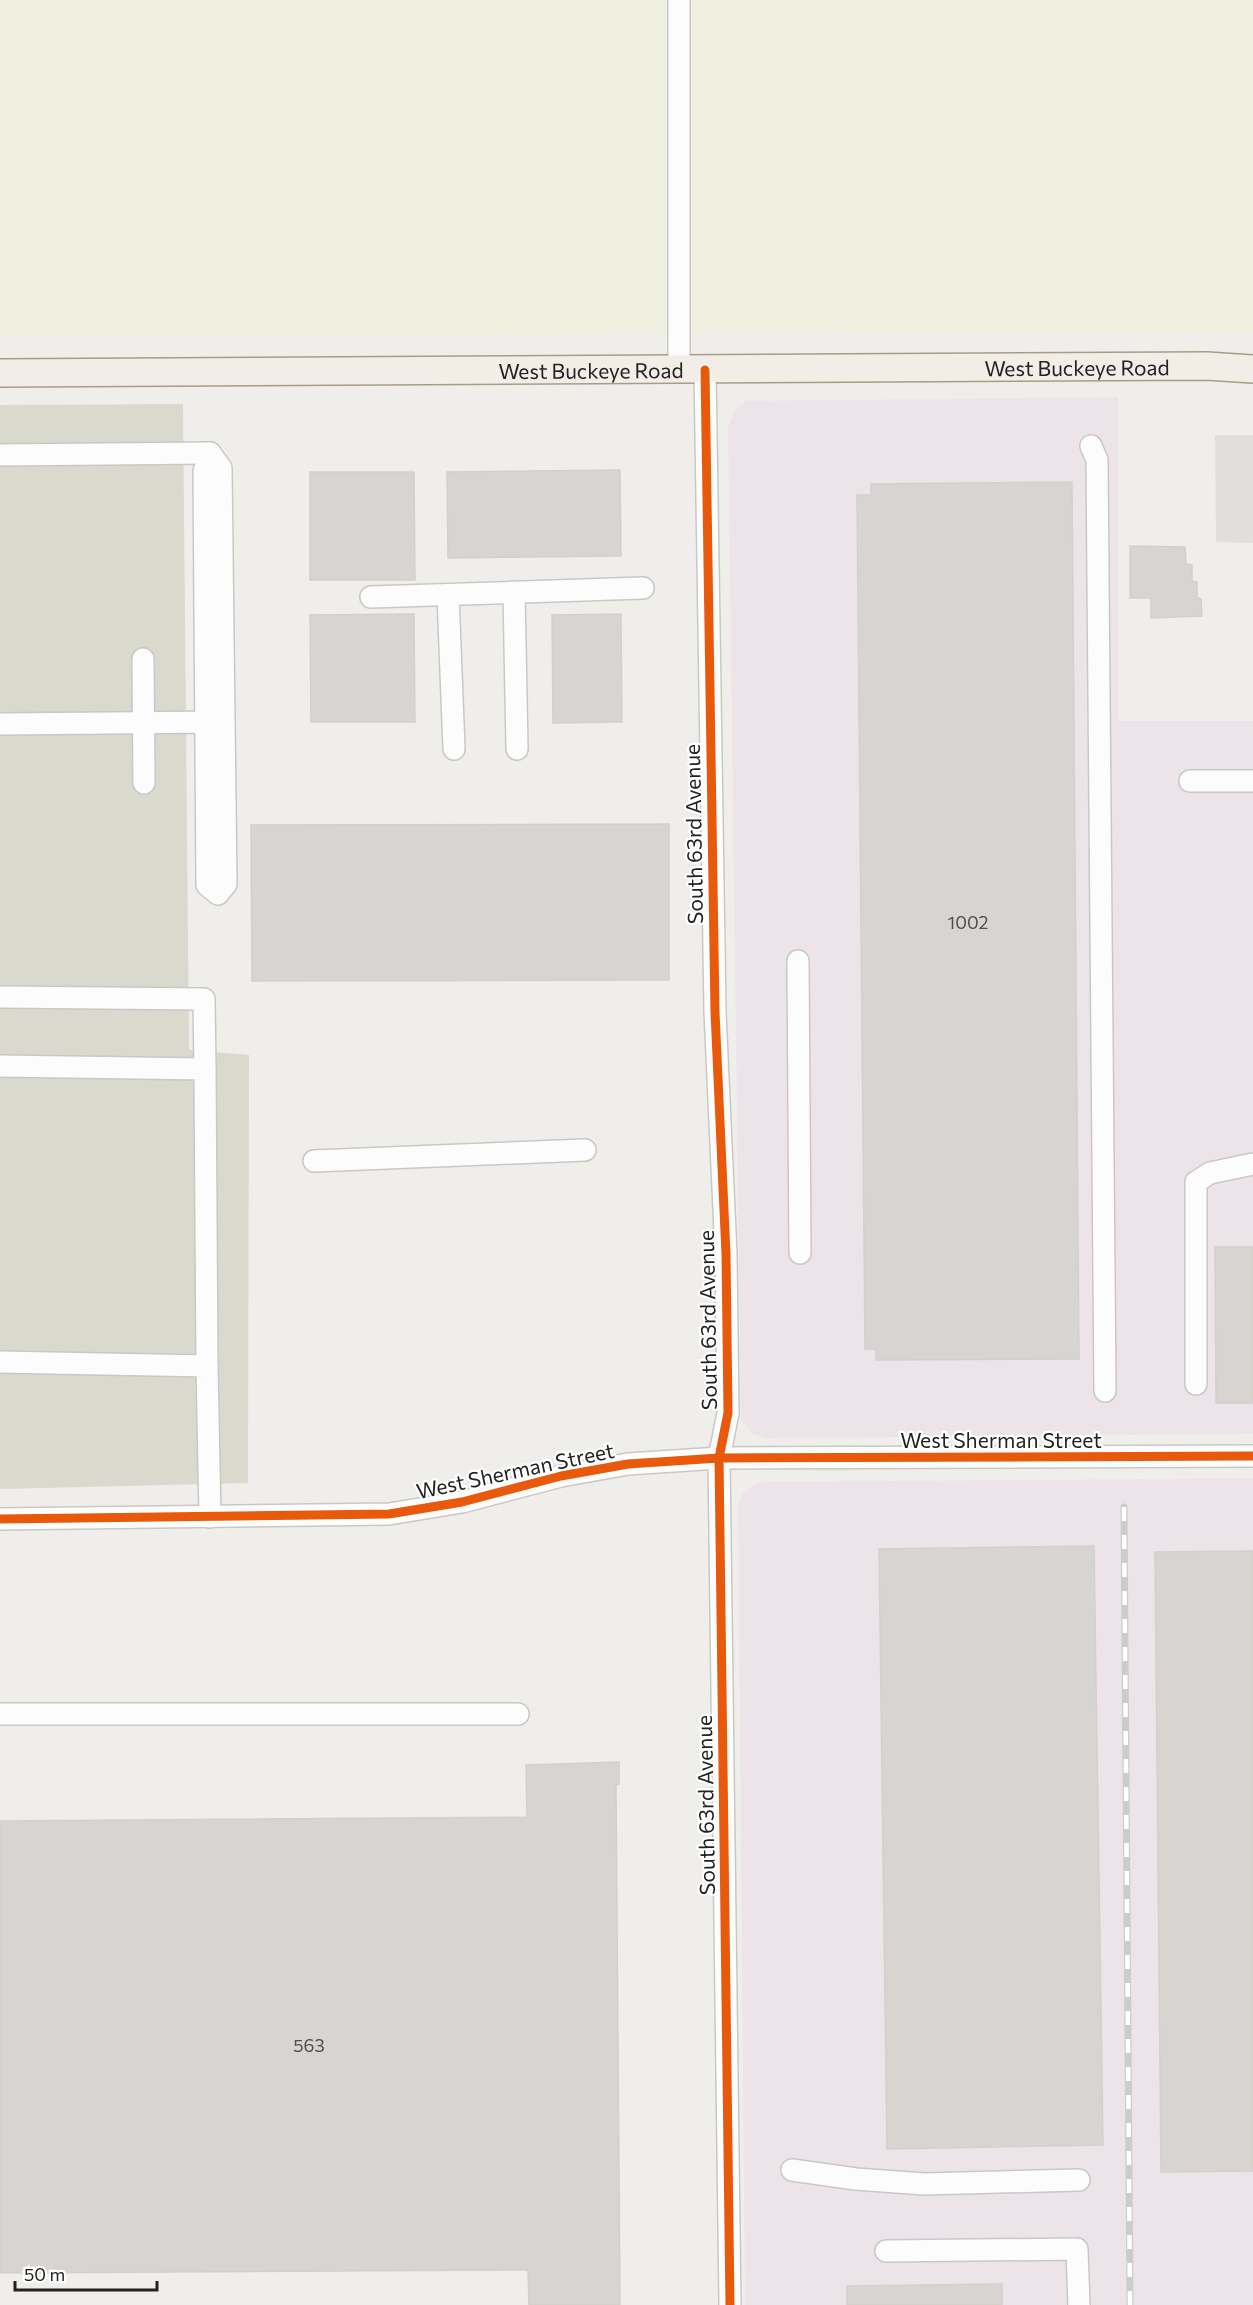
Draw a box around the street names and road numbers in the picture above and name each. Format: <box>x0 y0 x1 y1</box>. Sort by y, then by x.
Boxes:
street label: West Buckeye Road <box>984 354 1170 380</box>
street label: West Buckeye Road <box>498 357 684 383</box>
street label: South 63rd Avenue <box>679 744 707 924</box>
street label: South 63rd Avenue <box>693 1230 721 1410</box>
street label: West Sherman Street <box>900 1427 1102 1452</box>
street label: West Sherman Street <box>414 1437 616 1503</box>
street label: South 63rd Avenue <box>691 1715 719 1895</box>

